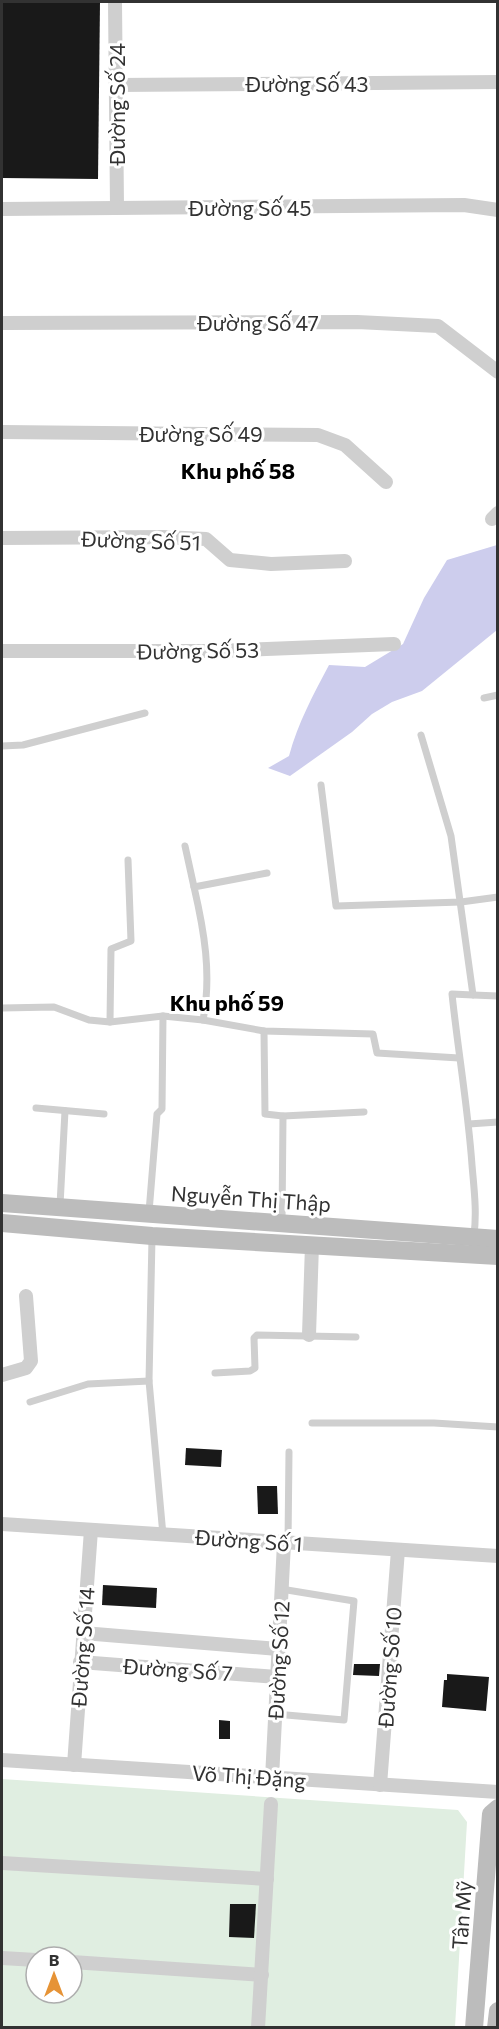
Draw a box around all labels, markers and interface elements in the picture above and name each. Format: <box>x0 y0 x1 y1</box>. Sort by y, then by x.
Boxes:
street label: Đường Số 24 <box>104 42 129 166</box>
street label: Đường Số 43 <box>245 71 368 96</box>
street label: Đường Số 45 <box>187 195 312 220</box>
street label: Đường Số 47 <box>196 310 319 335</box>
street label: Đường Số 49 <box>138 421 263 446</box>
district label: Khu phố 58 <box>181 457 295 484</box>
street label: Đường Số 51 <box>80 525 201 555</box>
street label: Đường Số 53 <box>136 636 259 664</box>
district label: Khu phố 59 <box>170 989 284 1016</box>
street label: Nguyễn Thị Thập <box>170 1179 332 1216</box>
street label: Đường Số 1 <box>194 1524 303 1556</box>
street label: Đường Số 14 <box>65 1586 99 1709</box>
street label: Đường Số 12 <box>262 1600 294 1721</box>
street label: Đường Số 10 <box>372 1606 406 1729</box>
street label: Đường Số 7 <box>122 1653 233 1685</box>
street label: Võ Thị Đặng <box>191 1760 307 1792</box>
street label: Tân Mỹ <box>446 1880 476 1950</box>
north arrow <box>24 1945 84 2005</box>
text: B <box>49 1950 60 1969</box>

